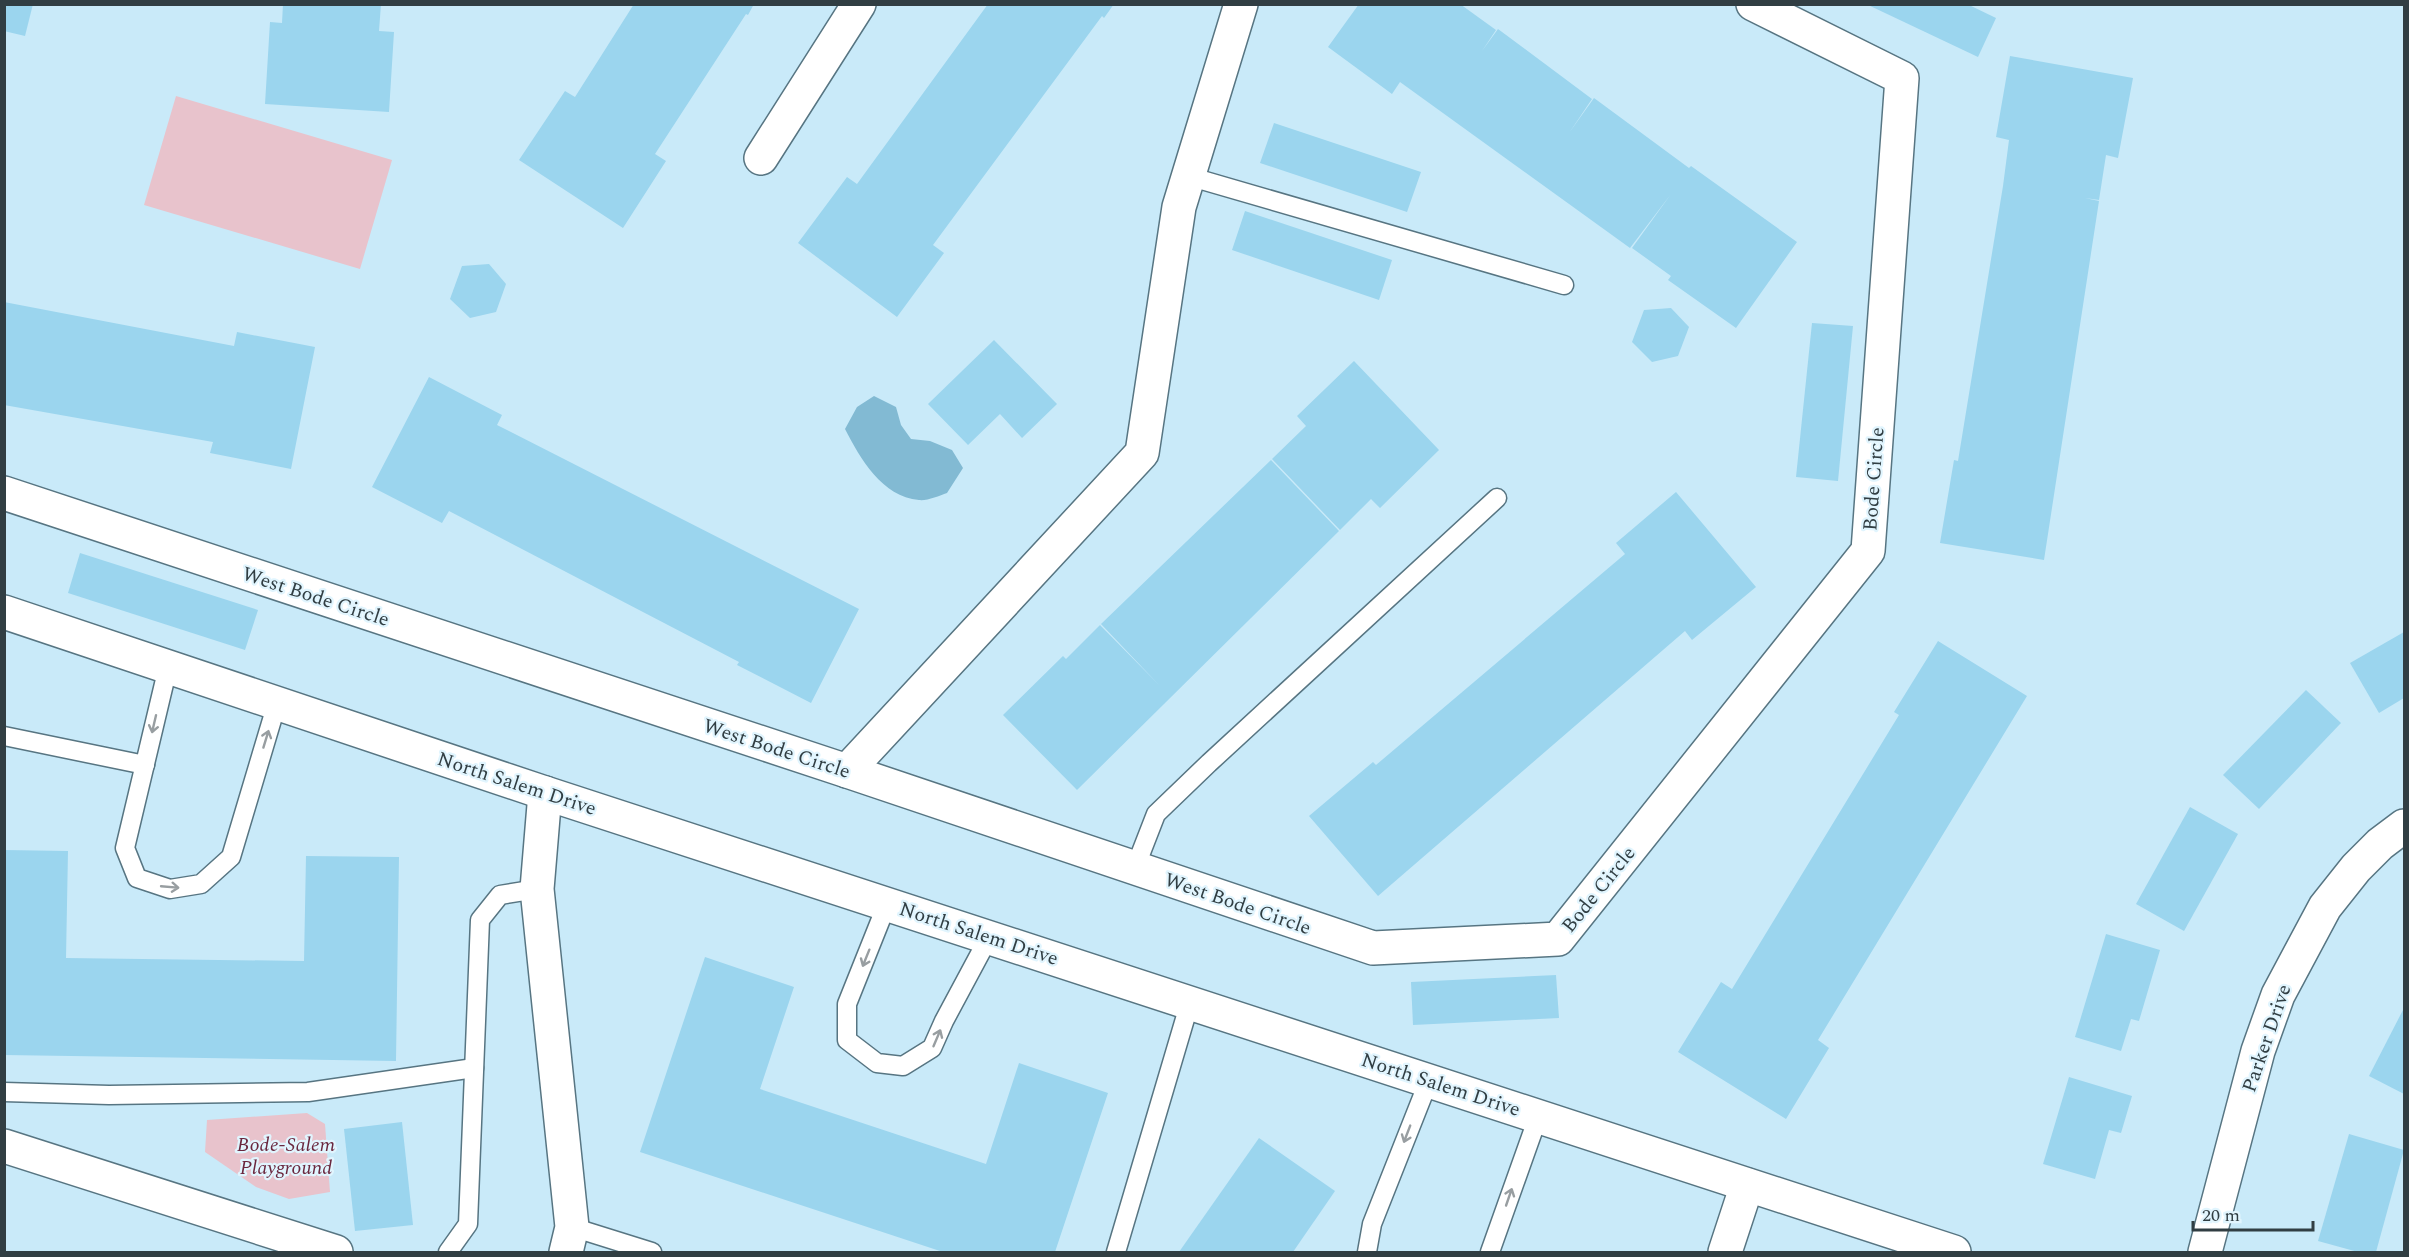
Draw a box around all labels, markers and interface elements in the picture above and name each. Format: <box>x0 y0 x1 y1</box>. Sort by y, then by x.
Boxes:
street label: Bode Circle <box>1855 426 1893 532</box>
street label: West Bode Circle <box>238 559 393 635</box>
street label: West Bode Circle <box>699 711 854 787</box>
one-way arrow <box>148 714 160 733</box>
one-way arrow <box>261 730 272 749</box>
street label: North Salem Drive <box>433 744 600 824</box>
street label: Bode Circle <box>1554 840 1643 939</box>
street label: West Bode Circle <box>1160 865 1315 943</box>
one-way arrow <box>160 881 179 892</box>
street label: North Salem Drive <box>895 894 1062 974</box>
one-way arrow <box>859 948 870 967</box>
street label: Parker Drive <box>2234 980 2299 1096</box>
one-way arrow <box>931 1029 943 1047</box>
street label: North Salem Drive <box>1357 1045 1524 1125</box>
one-way arrow <box>1401 1124 1412 1143</box>
park label: Bode-Salem Playground <box>237 1130 336 1183</box>
one-way arrow <box>1505 1188 1516 1207</box>
scale bar <box>2193 1194 2313 1232</box>
text: 20 m <box>2202 1202 2240 1229</box>

